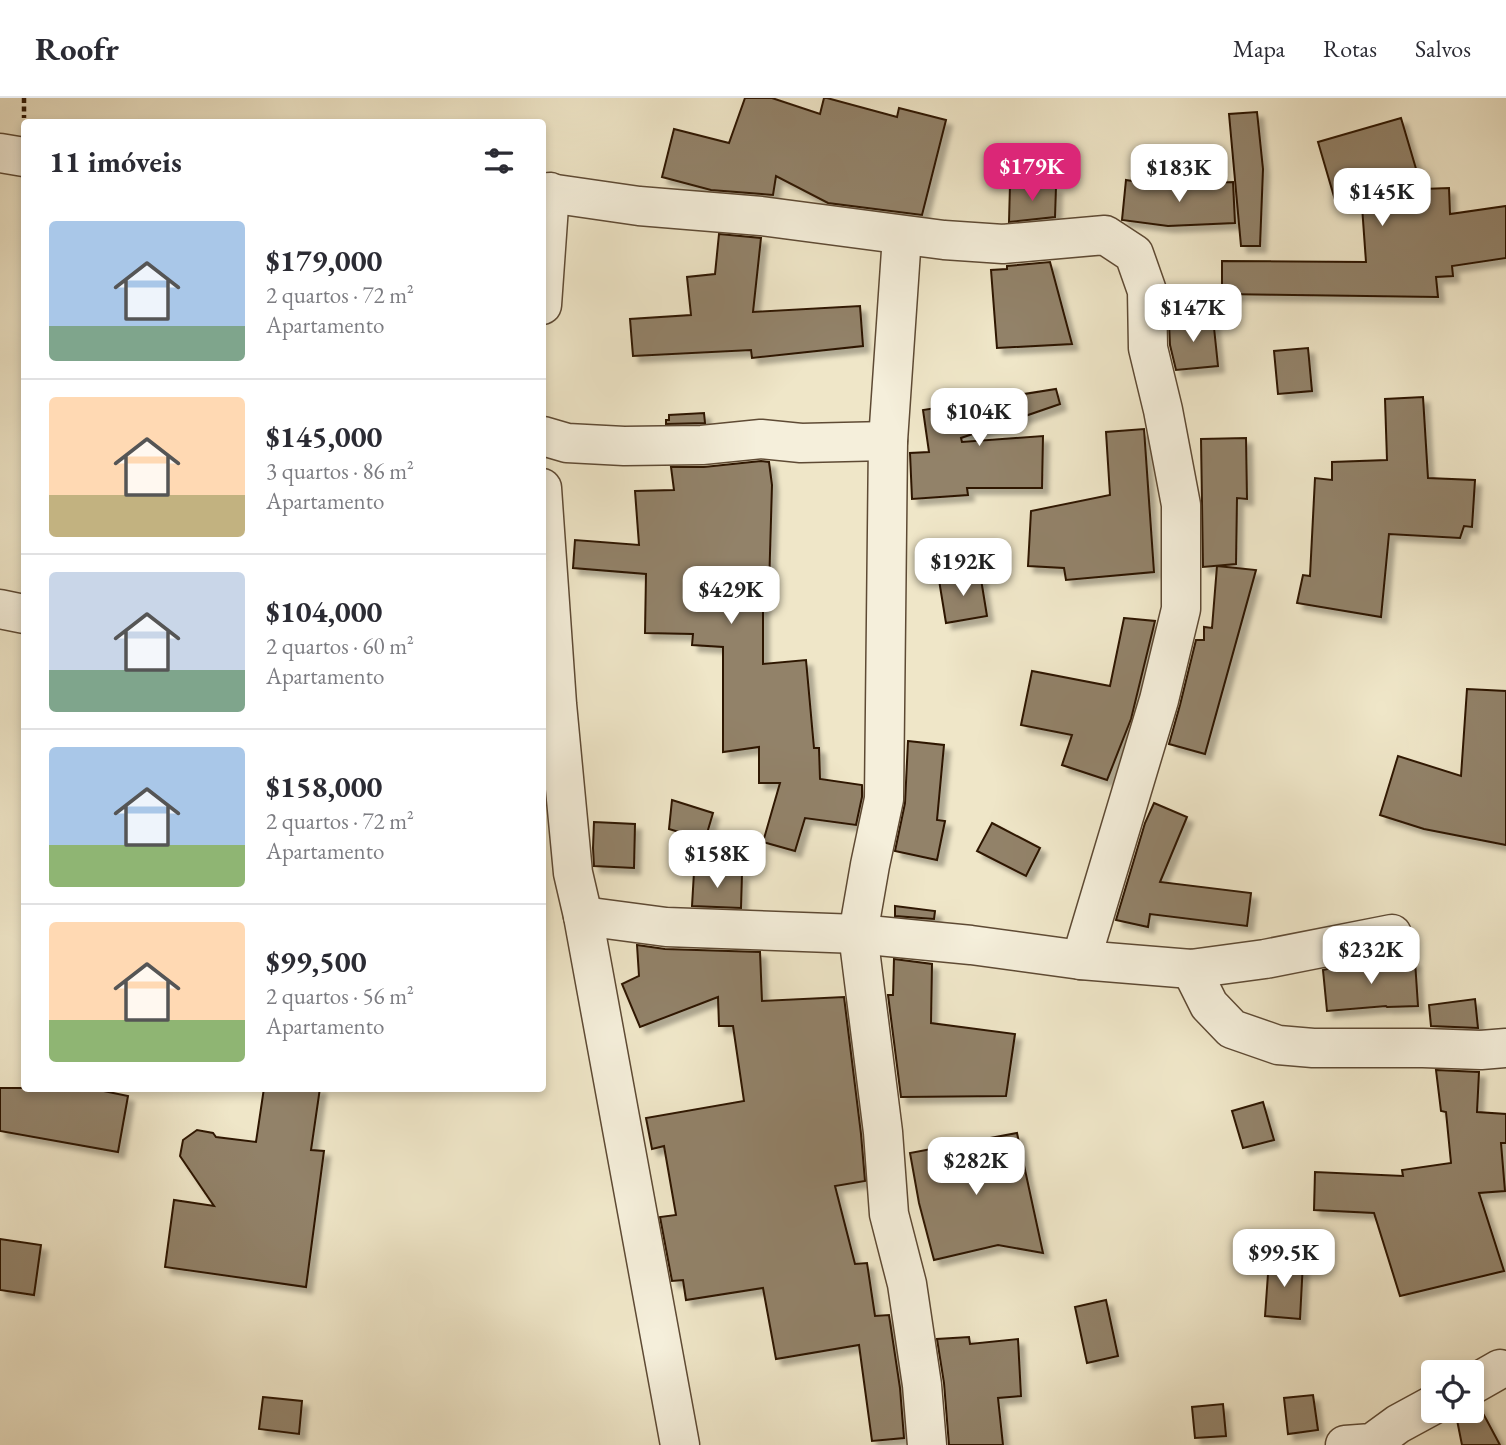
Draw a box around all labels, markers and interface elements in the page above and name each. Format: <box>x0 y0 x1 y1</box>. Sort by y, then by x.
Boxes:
text: Roofr <box>35 27 119 70</box>
text: Mapa <box>1233 33 1285 64</box>
text: Rotas <box>1323 33 1377 64</box>
text: Salvos <box>1415 33 1471 64</box>
text: 11 imóveis <box>49 142 182 181</box>
icon: filters <box>480 142 518 180</box>
pin: $179K <box>983 144 1081 203</box>
pin: $183K <box>1130 144 1228 204</box>
text: $179K <box>1000 151 1064 181</box>
text: $183K <box>1147 152 1211 182</box>
pin: $145K <box>1333 169 1431 228</box>
text: $145K <box>1350 176 1414 206</box>
text: $179,000 <box>266 241 382 280</box>
icon: home <box>105 249 189 333</box>
text: 2 quartos · 72 m² <box>266 280 414 310</box>
pin: $147K <box>1144 285 1242 344</box>
text: $147K <box>1161 292 1225 322</box>
text: Apartamento <box>266 310 384 340</box>
pin: $104K <box>930 388 1028 448</box>
text: $104K <box>947 396 1011 426</box>
text: $145,000 <box>266 417 382 456</box>
icon: home <box>105 425 189 509</box>
text: 3 quartos · 86 m² <box>266 456 414 486</box>
text: Apartamento <box>266 486 384 516</box>
pin: $192K <box>914 538 1012 598</box>
text: $192K <box>931 546 995 576</box>
pin: $429K <box>682 566 780 626</box>
text: $429K <box>699 574 763 604</box>
text: $104,000 <box>266 592 382 631</box>
icon: home <box>105 600 189 684</box>
text: 2 quartos · 60 m² <box>266 631 414 661</box>
text: Apartamento <box>266 661 384 691</box>
text: $158,000 <box>266 767 382 806</box>
icon: home <box>105 775 189 859</box>
text: 2 quartos · 72 m² <box>266 806 414 836</box>
pin: $158K <box>668 830 766 890</box>
text: Apartamento <box>266 836 384 866</box>
text: $158K <box>685 838 749 868</box>
pin: $232K <box>1322 926 1420 986</box>
text: $232K <box>1339 934 1403 964</box>
text: $99,500 <box>266 942 367 981</box>
icon: home <box>105 950 189 1034</box>
text: 2 quartos · 56 m² <box>266 981 414 1011</box>
text: Apartamento <box>266 1011 384 1041</box>
pin: $282K <box>927 1138 1025 1197</box>
text: $282K <box>944 1145 1008 1175</box>
pin: $99.5K <box>1227 1230 1341 1289</box>
text: $99.5K <box>1249 1237 1319 1267</box>
map controls <box>1421 1360 1484 1423</box>
button: locate <box>1421 1360 1484 1423</box>

